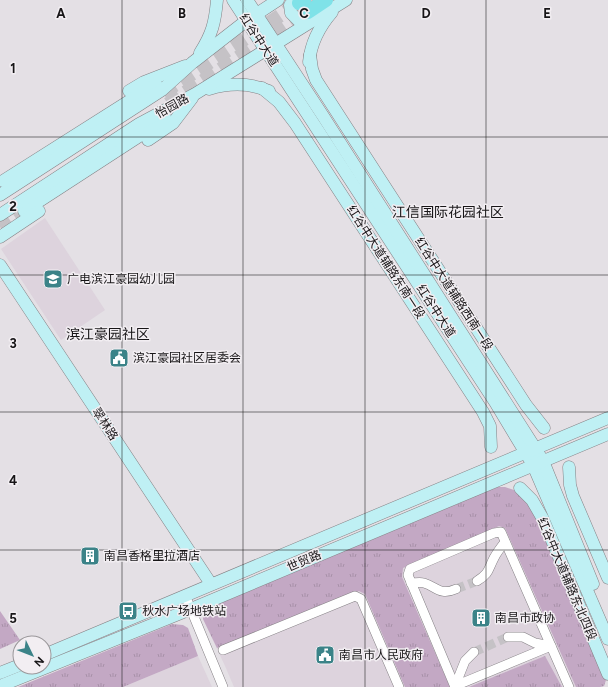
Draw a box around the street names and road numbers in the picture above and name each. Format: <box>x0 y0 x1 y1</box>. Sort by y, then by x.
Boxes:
street label: 红谷中大道 <box>237 11 281 69</box>
street label: 怡园路 <box>153 91 191 121</box>
street label: 红谷中大道辅路东南一段 <box>344 203 428 321</box>
street label: 红谷中大道辅路西南一段 <box>412 235 496 353</box>
street label: 红谷中大道 <box>414 282 458 340</box>
street label: 翠林路 <box>89 405 121 443</box>
street label: 红谷中大道辅路东北四段 <box>535 516 599 642</box>
street label: 世贸路 <box>285 548 323 574</box>

